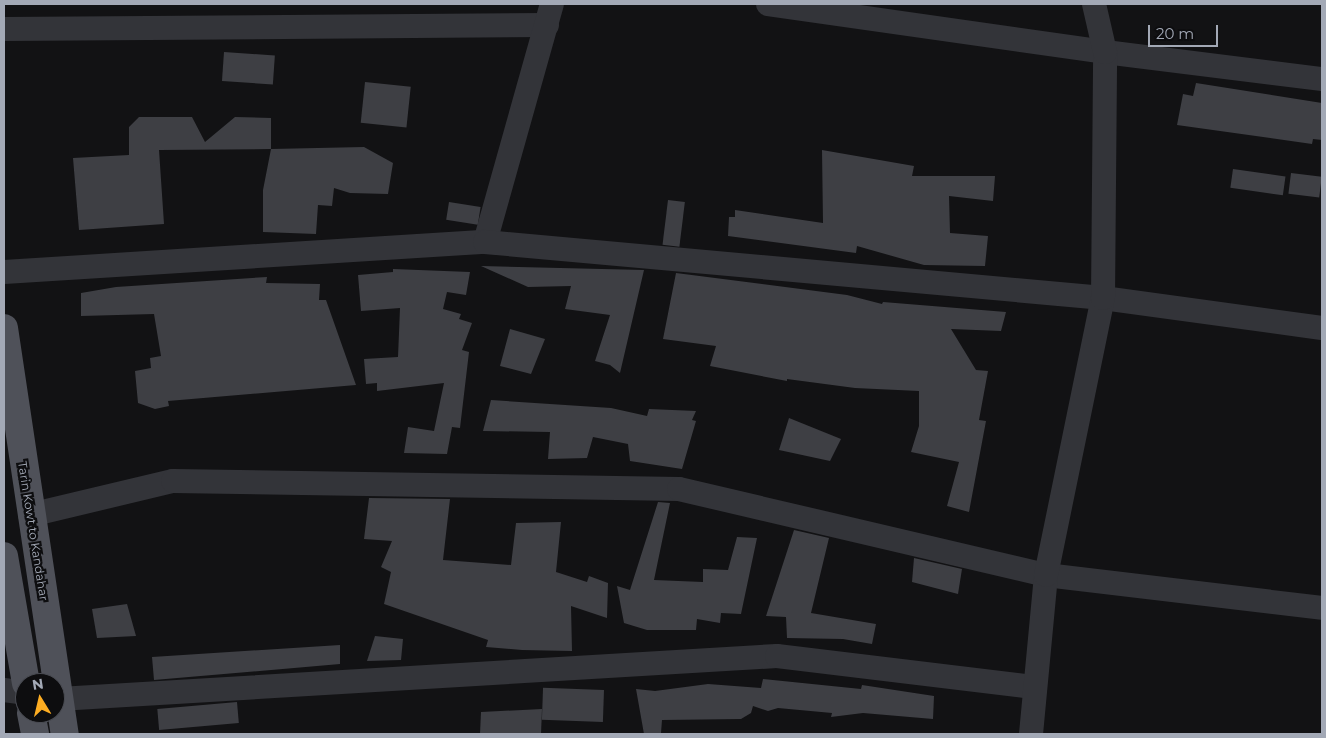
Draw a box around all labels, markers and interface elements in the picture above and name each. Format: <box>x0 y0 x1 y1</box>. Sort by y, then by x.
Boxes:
scale bar <box>1151 15 1221 47</box>
text: 20 m <box>1156 24 1194 43</box>
street label: Tarin Kowt to Kandahar <box>15 460 51 602</box>
north arrow <box>15 673 65 723</box>
text: N <box>31 674 45 694</box>

